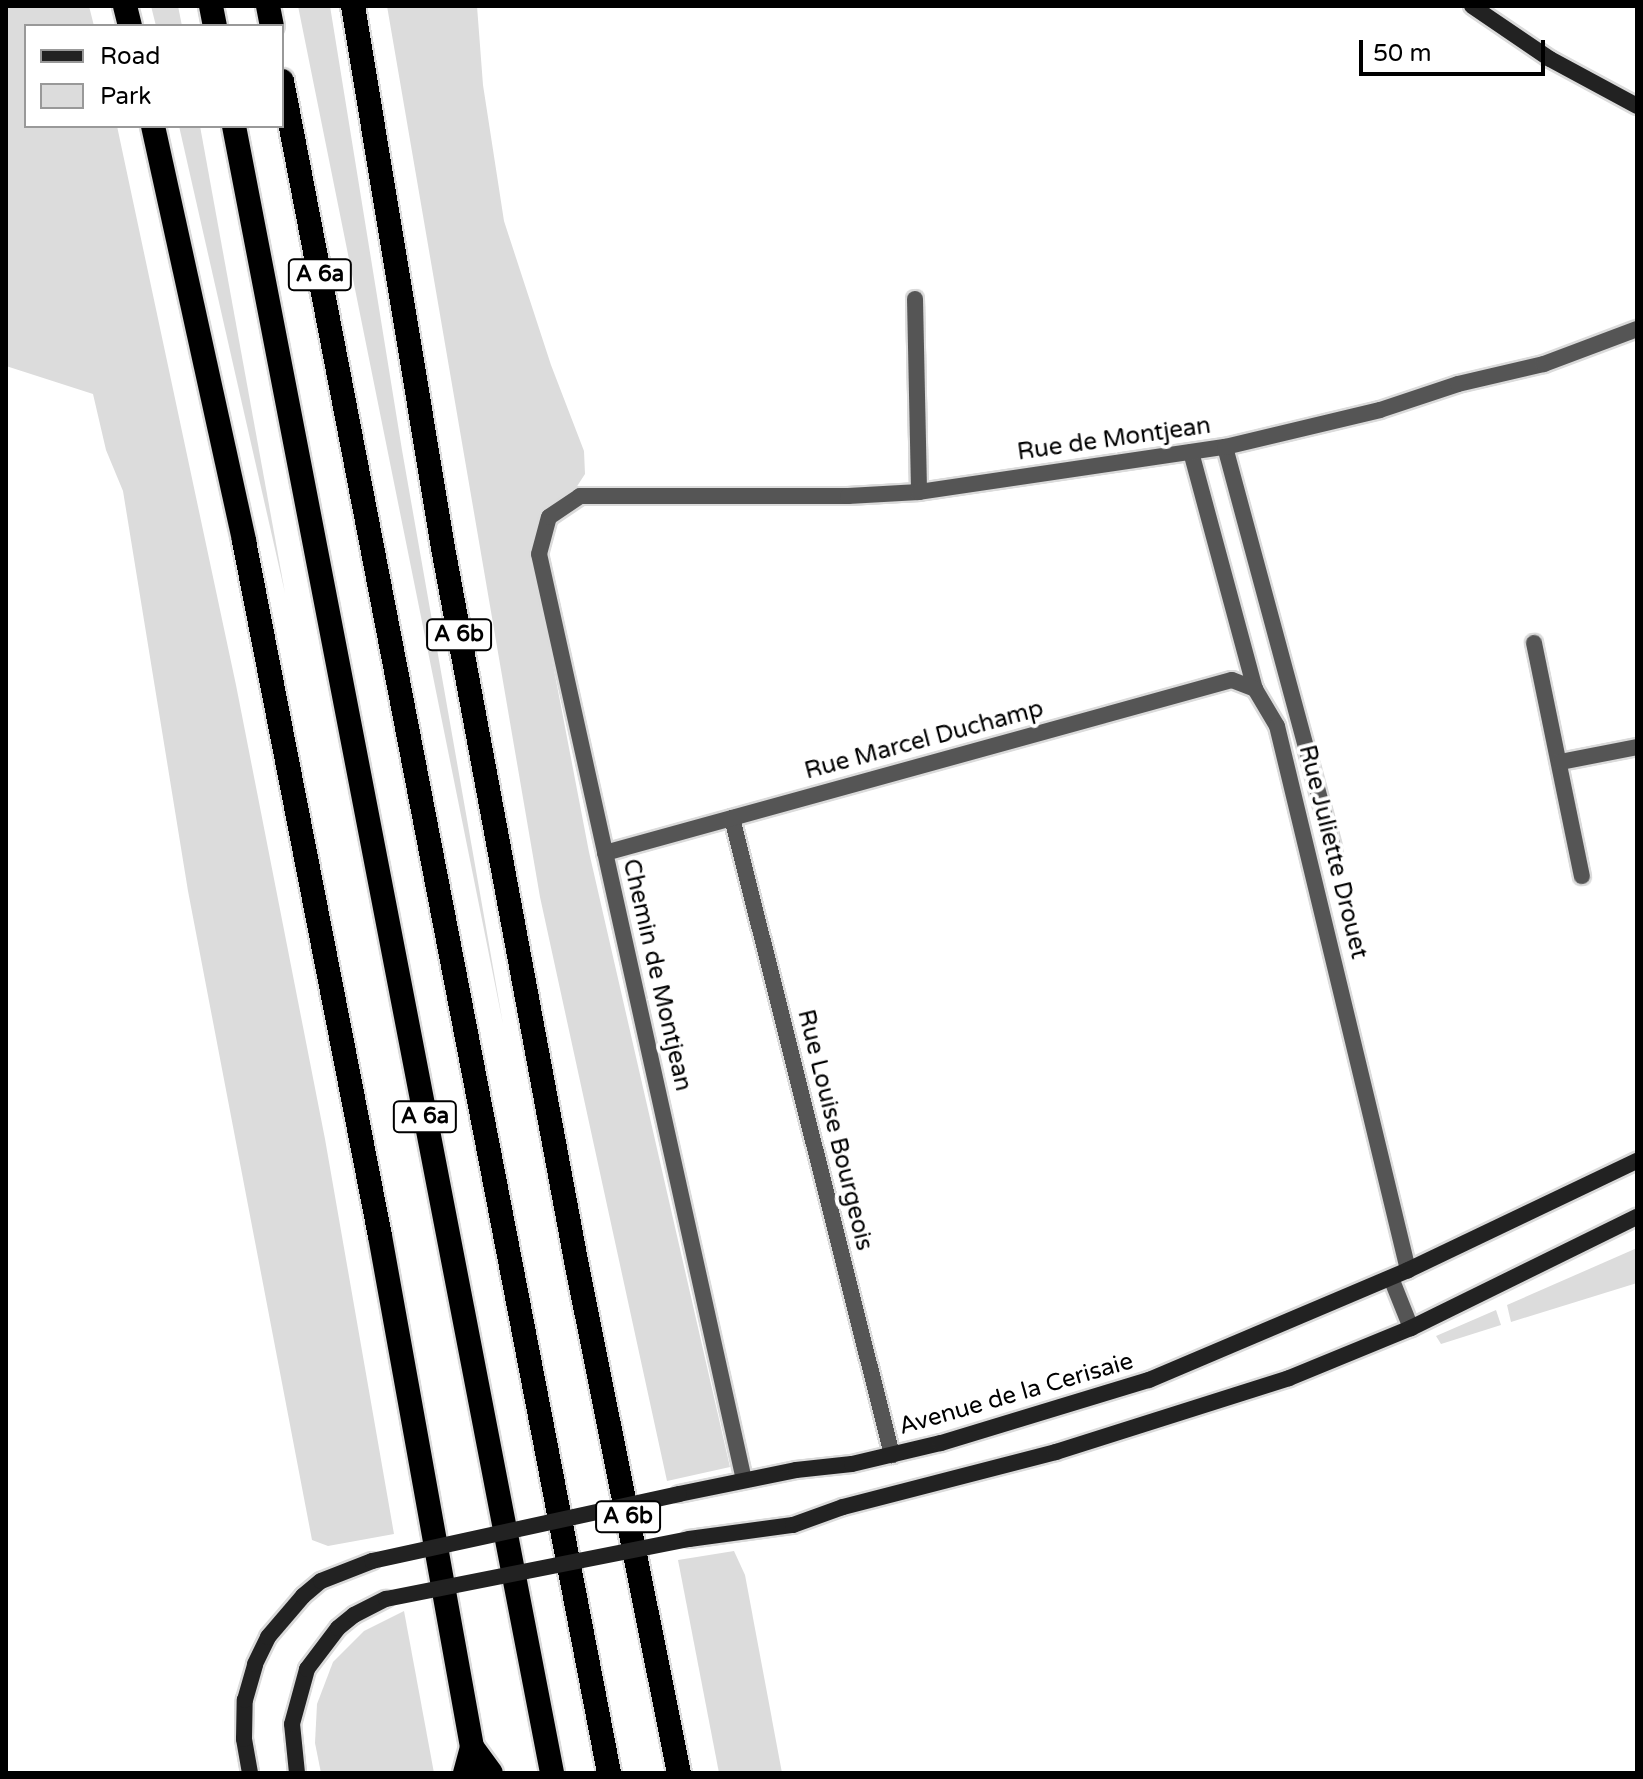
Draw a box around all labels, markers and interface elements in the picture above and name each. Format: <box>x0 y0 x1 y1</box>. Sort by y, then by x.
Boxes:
legend <box>24 24 284 128</box>
scale bar <box>1363 24 1549 74</box>
text: 50 m <box>1373 39 1431 68</box>
text: Road <box>100 42 160 71</box>
text: Park <box>100 82 151 111</box>
road number: A 6a <box>286 257 354 293</box>
street label: Rue de Montjean <box>1015 411 1213 467</box>
road number: A 6b <box>425 617 493 653</box>
street label: Rue Marcel Duchamp <box>801 694 1047 786</box>
street label: Rue Juliette Drouet <box>1292 742 1374 962</box>
street label: Chemin de Montjean <box>616 856 698 1094</box>
street label: Rue Louise Bourgeois <box>791 1007 879 1253</box>
road number: A 6a <box>391 1099 459 1135</box>
street label: Avenue de la Cerisaie <box>896 1347 1136 1441</box>
road number: A 6b <box>594 1499 662 1535</box>

